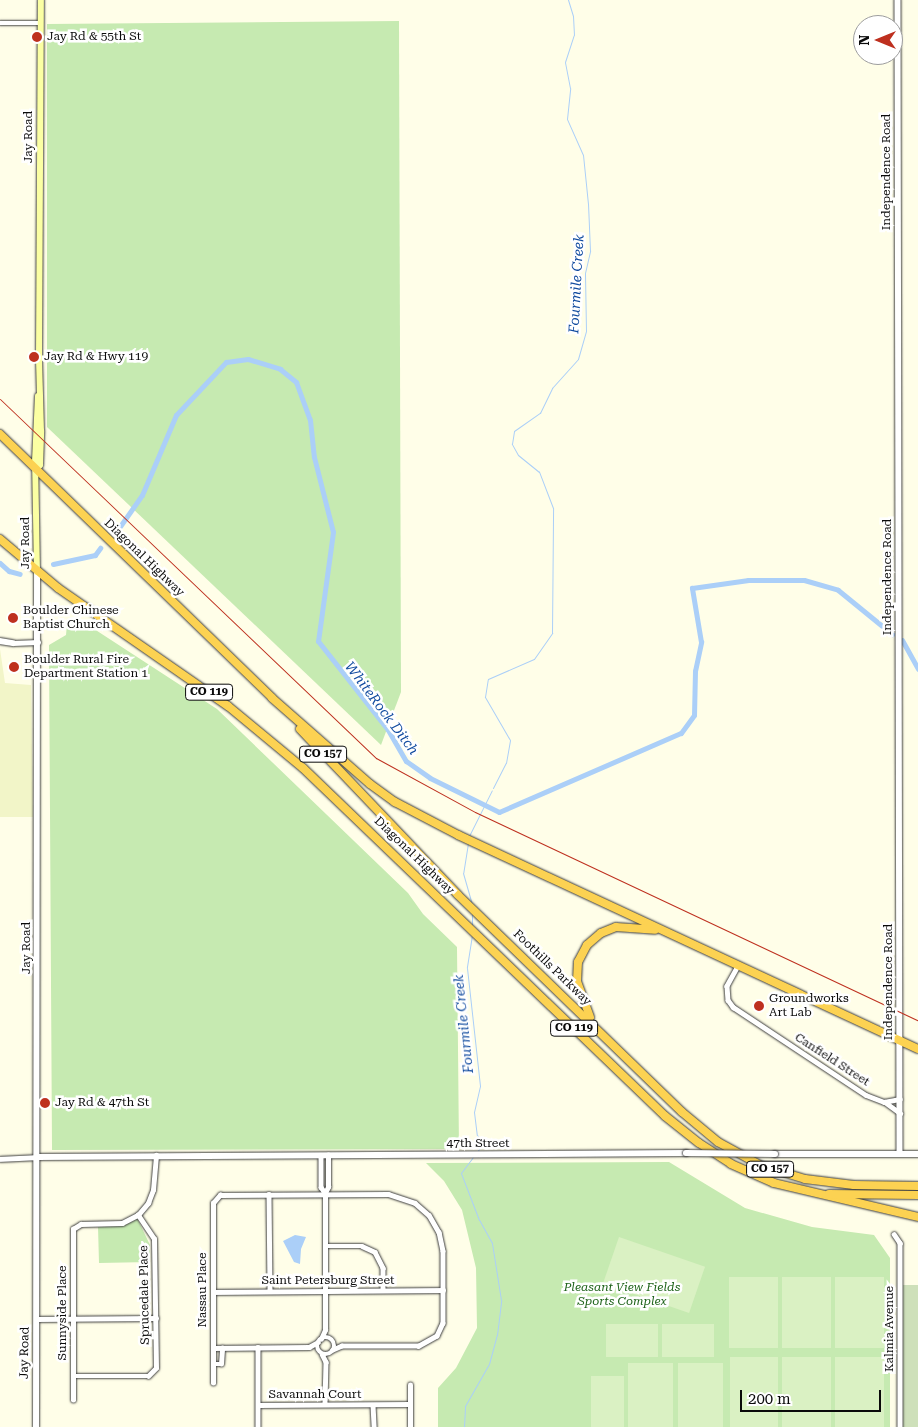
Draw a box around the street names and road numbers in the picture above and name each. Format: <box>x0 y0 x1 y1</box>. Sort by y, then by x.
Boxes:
street label: Jay Road <box>22 111 36 163</box>
street label: Independence Road <box>880 114 894 230</box>
street label: Diagonal Highway <box>101 516 187 600</box>
street label: Jay Road <box>19 517 33 569</box>
street label: Independence Road <box>881 519 895 635</box>
road number: CO 119 <box>184 684 234 700</box>
road number: CO 157 <box>298 746 348 762</box>
street label: Diagonal Highway <box>371 814 457 898</box>
street label: Jay Road <box>20 922 34 974</box>
street label: Independence Road <box>882 924 896 1040</box>
street label: Foothills Parkway <box>510 927 594 1009</box>
road number: CO 119 <box>549 1020 599 1036</box>
street label: Canfield Street <box>792 1030 872 1090</box>
street label: 47th Street <box>446 1137 510 1151</box>
road number: CO 157 <box>745 1160 795 1178</box>
street label: Sprucedale Place <box>137 1245 153 1345</box>
street label: Nassau Place <box>196 1252 210 1328</box>
street label: Sunnyside Place <box>56 1265 70 1361</box>
street label: Saint Petersburg Street <box>262 1274 394 1288</box>
street label: Kalmia Avenue <box>883 1286 897 1372</box>
street label: Jay Road <box>17 1327 33 1379</box>
street label: Savannah Court <box>269 1388 361 1402</box>

